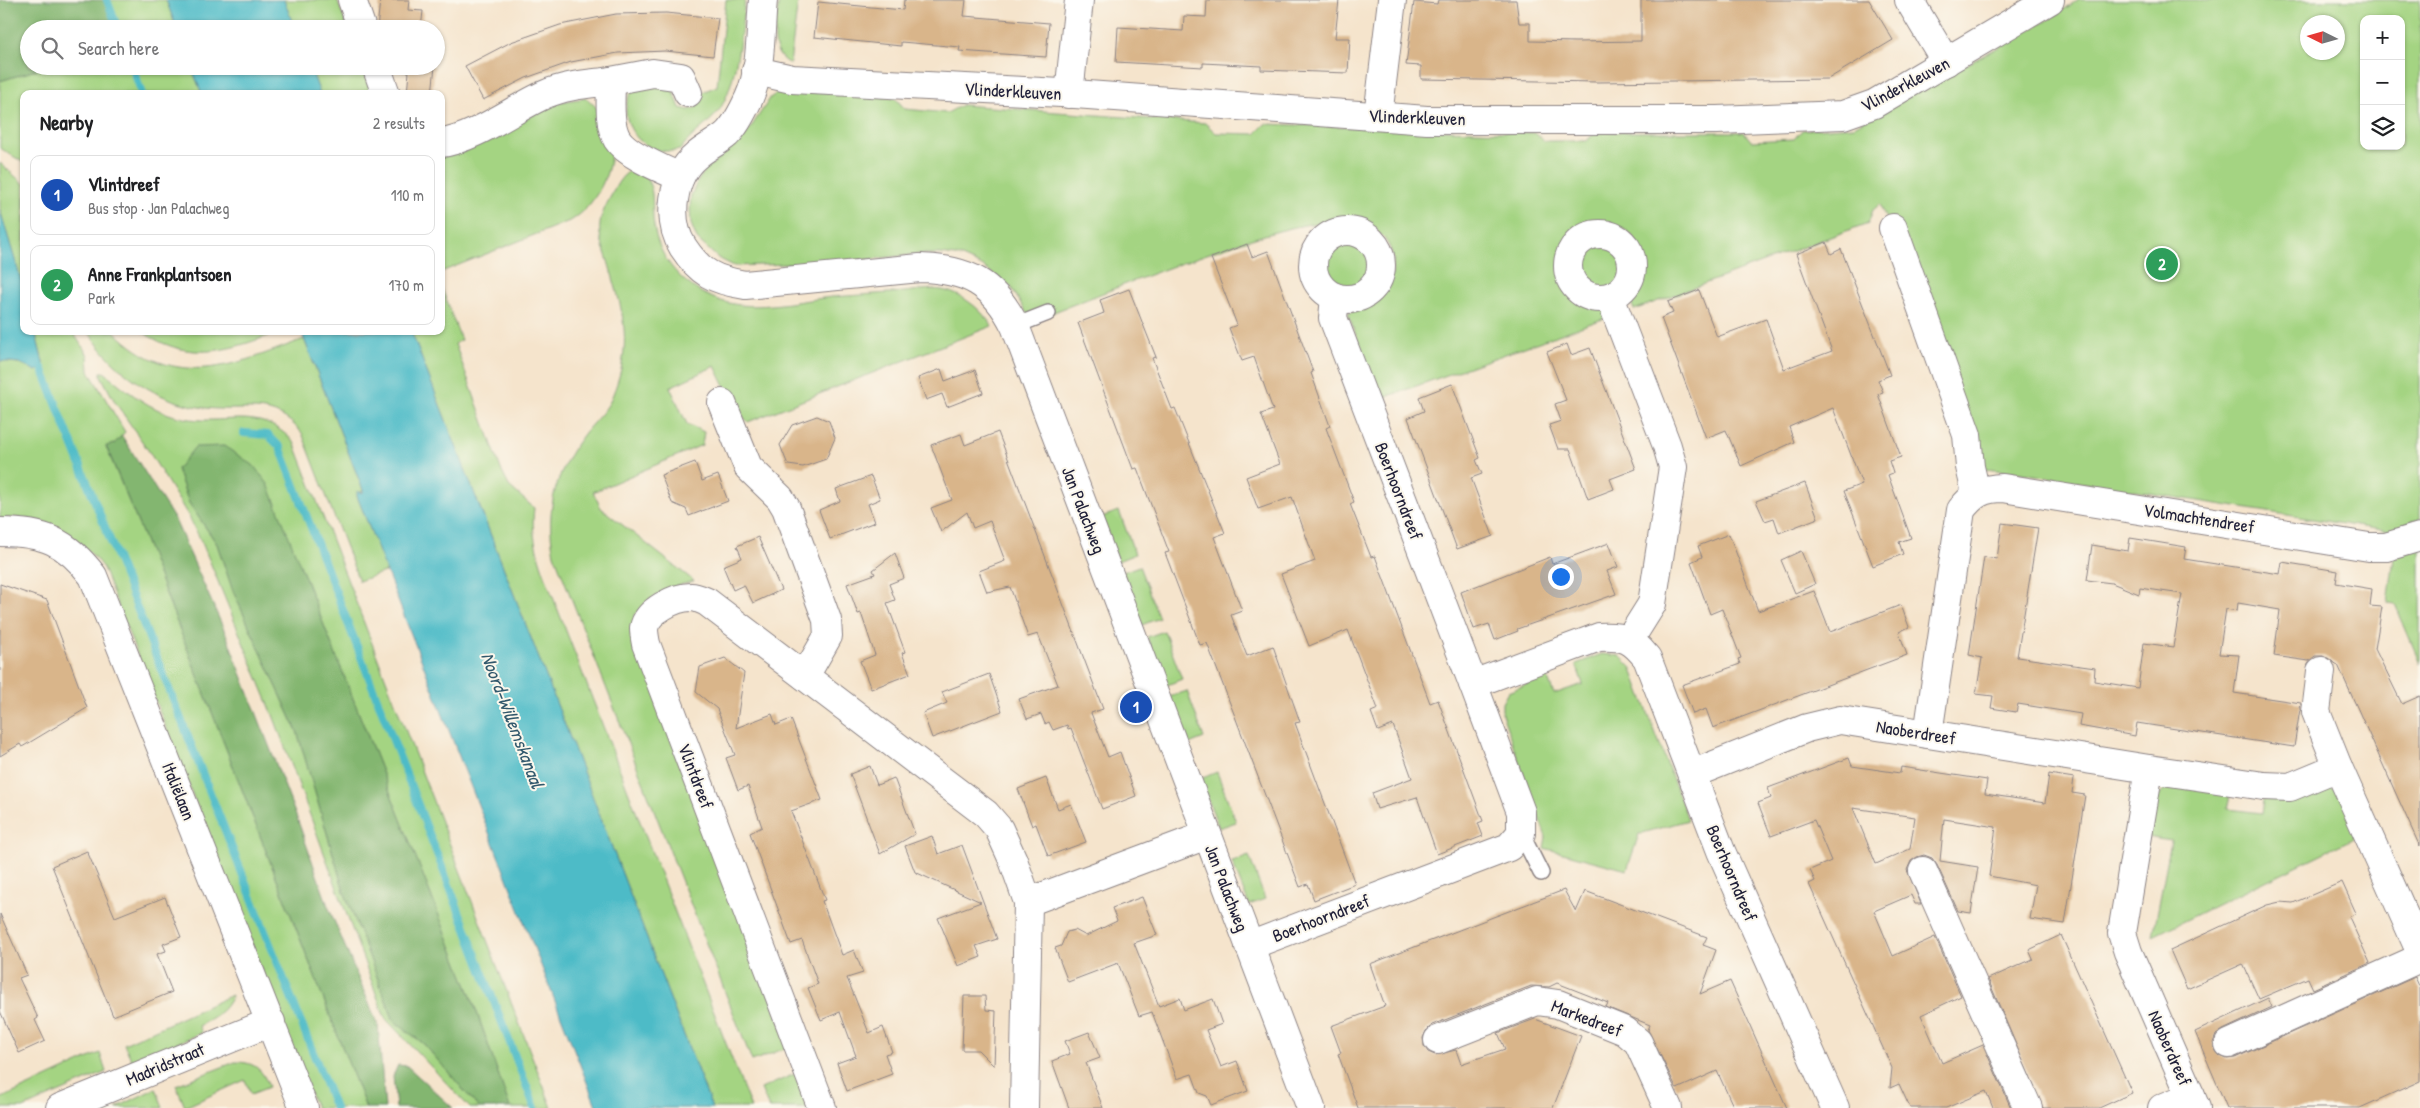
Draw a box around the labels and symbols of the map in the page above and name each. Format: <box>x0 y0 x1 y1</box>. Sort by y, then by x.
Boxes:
north arrow <box>2300 15 2345 60</box>
street label: Vlinderkleuven <box>1856 50 1954 118</box>
street label: Vlinderkleuven <box>964 76 1062 106</box>
street label: Vlinderkleuven <box>1368 103 1466 131</box>
pin: 2 <box>2146 245 2178 283</box>
street label: Boerhoorndreef <box>1369 439 1429 544</box>
street label: Jan Palachweg <box>1056 463 1112 557</box>
street label: Volmachtendreef <box>2142 497 2257 539</box>
your location <box>1548 564 1574 590</box>
water label: Noord-Willemskanaal <box>475 648 551 793</box>
pin: 1 <box>1120 688 1152 726</box>
street label: Naoberdreef <box>1874 713 1958 751</box>
street label: Vlintdreef <box>672 740 720 813</box>
street label: Italiëlaan <box>156 758 202 824</box>
street label: Boerhoorndreef <box>1700 821 1764 925</box>
street label: Jan Palachweg <box>1199 841 1255 935</box>
street label: Boerhoorndreef <box>1269 888 1374 948</box>
street label: Markedreef <box>1548 993 1627 1043</box>
street label: Naoberdreef <box>2142 1006 2198 1090</box>
street label: Madridstraat <box>122 1036 209 1092</box>

